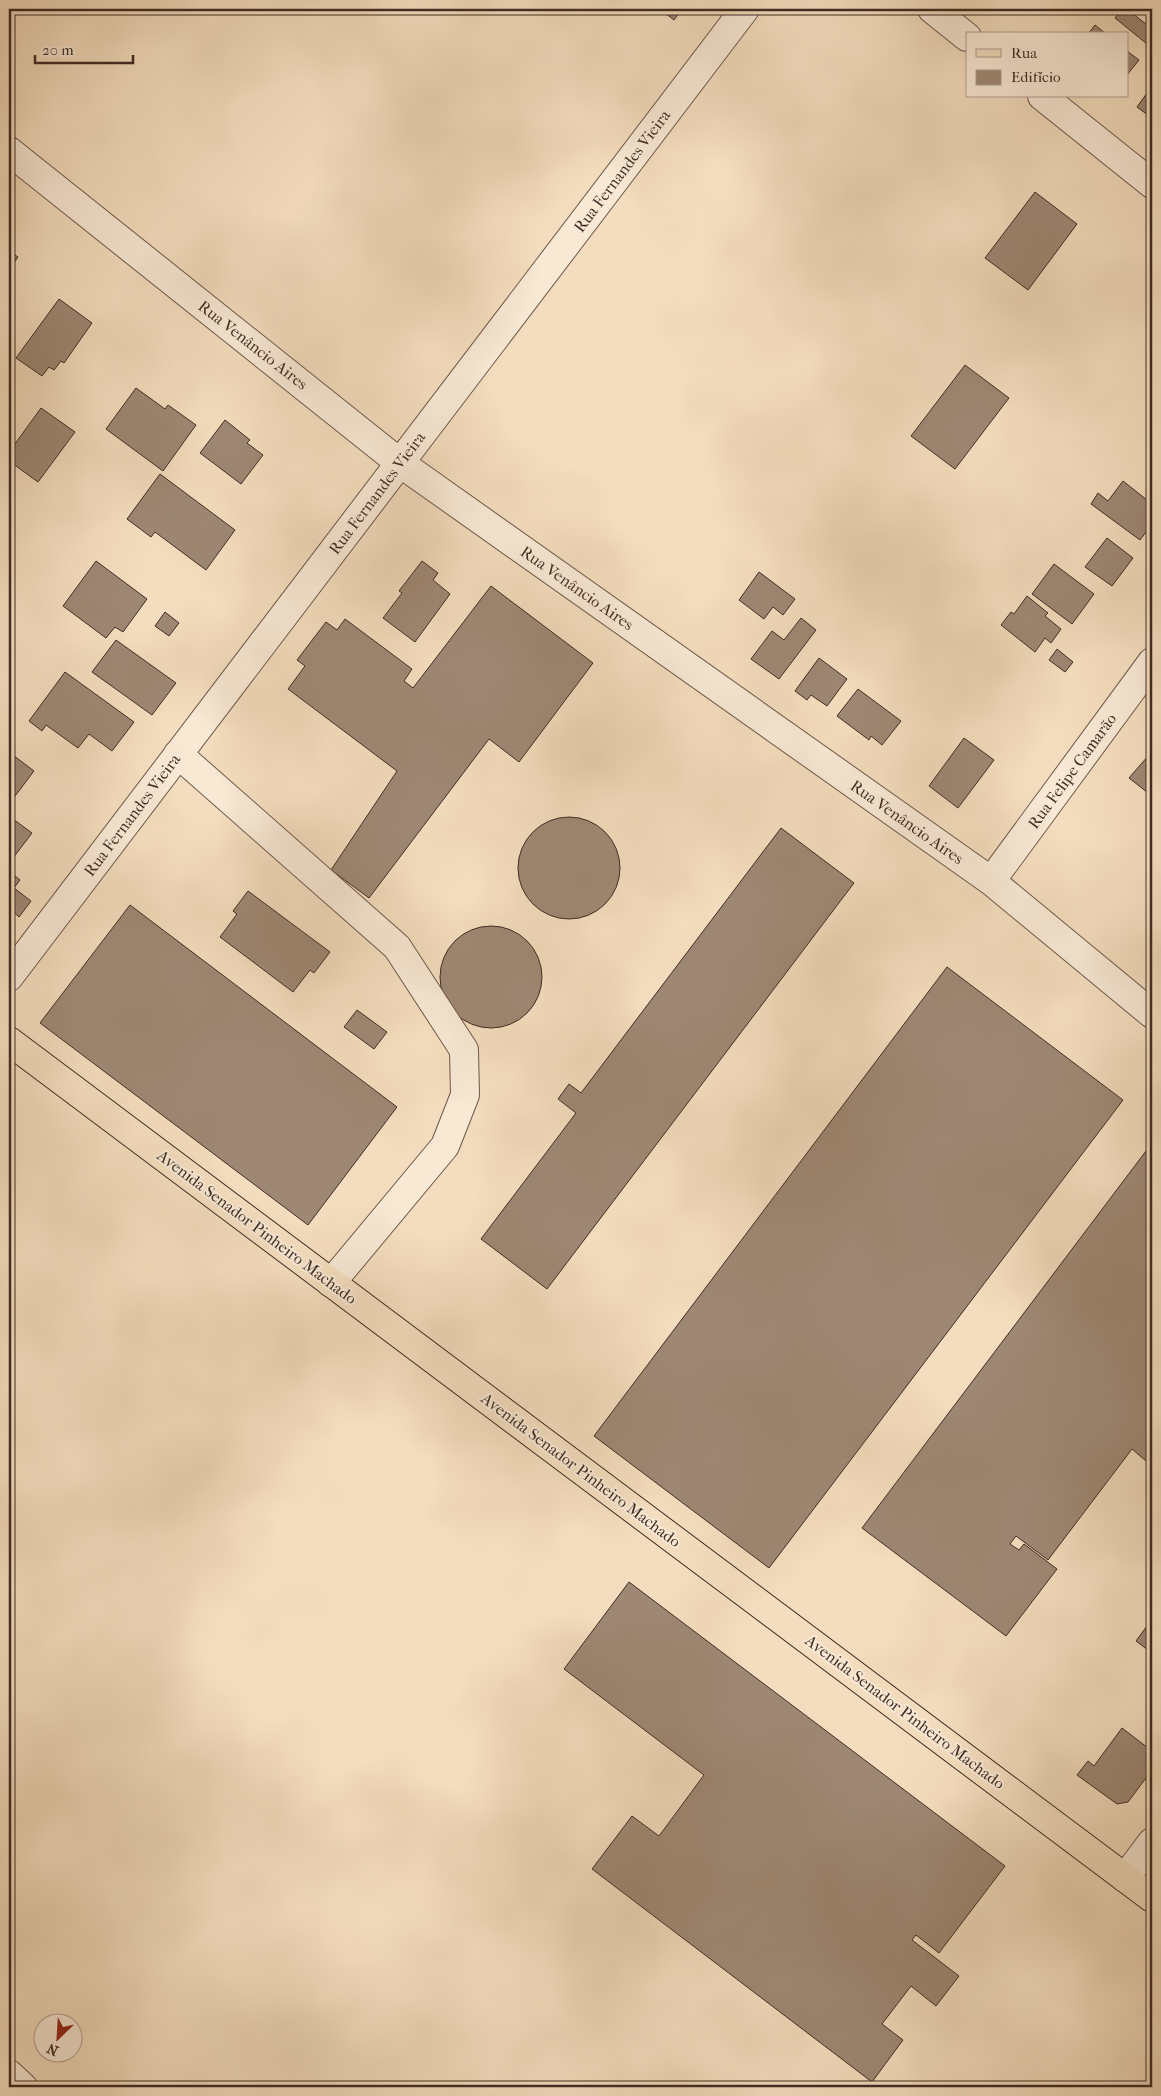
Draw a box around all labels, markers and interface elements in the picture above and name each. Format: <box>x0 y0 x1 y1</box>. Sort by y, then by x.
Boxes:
scale bar <box>35 32 132 64</box>
legend <box>966 32 1128 98</box>
text: 20 m <box>42 41 74 59</box>
text: Rua <box>1011 44 1038 62</box>
text: Edifício <box>1011 68 1061 86</box>
street label: Rua Fernandes Vieira <box>570 106 675 236</box>
street label: Rua Venâncio Aires <box>195 296 311 394</box>
street label: Rua Fernandes Vieira <box>325 428 430 558</box>
street label: Rua Venâncio Aires <box>517 542 637 634</box>
street label: Rua Felipe Camarão <box>1024 710 1120 832</box>
street label: Rua Fernandes Vieira <box>80 750 185 880</box>
street label: Rua Venâncio Aires <box>847 776 967 868</box>
street label: Avenida Senador Pinheiro Machado <box>153 1145 360 1308</box>
street label: Avenida Senador Pinheiro Machado <box>477 1388 684 1551</box>
street label: Avenida Senador Pinheiro Machado <box>801 1630 1008 1793</box>
north arrow <box>32 2014 82 2064</box>
text: N <box>44 2039 61 2059</box>

